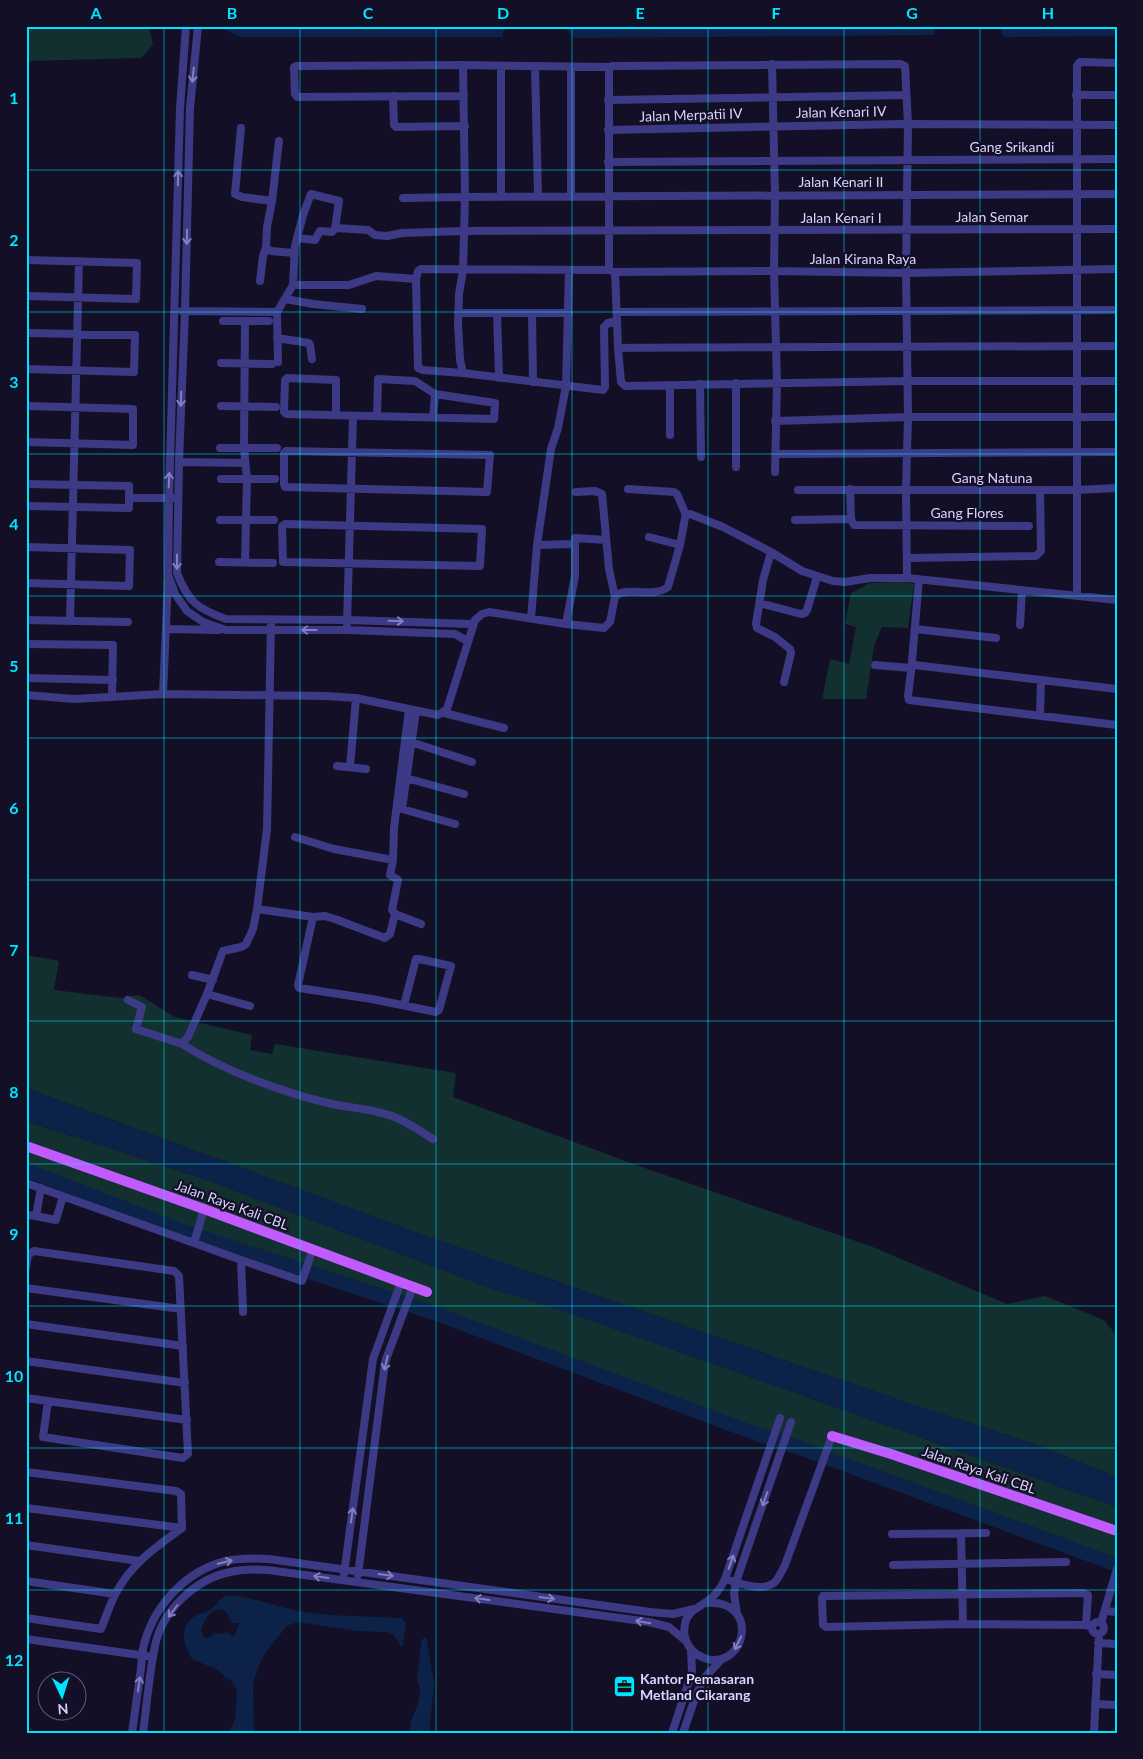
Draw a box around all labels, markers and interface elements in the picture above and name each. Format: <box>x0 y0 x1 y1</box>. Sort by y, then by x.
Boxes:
text: A <box>89 3 102 22</box>
text: B <box>227 3 237 22</box>
text: C <box>363 3 374 22</box>
text: D <box>497 3 509 22</box>
text: E <box>635 3 645 22</box>
text: F <box>771 3 781 22</box>
text: G <box>906 3 918 22</box>
text: H <box>1042 3 1054 22</box>
one-way arrow <box>188 66 198 82</box>
text: 1 <box>9 88 19 107</box>
street label: Jalan Kenari IV <box>796 102 887 121</box>
street label: Jalan Merpatii IV <box>639 104 743 125</box>
street label: Gang Srikandi <box>970 138 1054 155</box>
one-way arrow <box>174 170 183 186</box>
street label: Jalan Kenari II <box>798 173 884 190</box>
street label: Jalan Semar <box>956 208 1028 225</box>
street label: Jalan Kenari I <box>800 209 882 226</box>
one-way arrow <box>182 229 191 245</box>
text: 2 <box>9 230 19 249</box>
street label: Jalan Kirana Raya <box>810 250 916 267</box>
text: 3 <box>9 372 19 391</box>
one-way arrow <box>176 391 186 407</box>
street label: Gang Natuna <box>952 469 1032 486</box>
one-way arrow <box>165 473 174 489</box>
street label: Gang Flores <box>930 504 1004 521</box>
text: 4 <box>9 514 19 533</box>
one-way arrow <box>173 554 182 570</box>
one-way arrow <box>388 616 404 626</box>
one-way arrow <box>301 625 318 635</box>
text: 5 <box>9 656 19 675</box>
text: 6 <box>9 798 19 817</box>
text: 7 <box>9 940 19 959</box>
text: 8 <box>9 1082 19 1101</box>
street label: Jalan Raya Kali CBL <box>173 1176 291 1233</box>
text: 9 <box>9 1224 19 1243</box>
one-way arrow <box>381 1354 390 1370</box>
text: 10 <box>5 1366 23 1385</box>
street label: Jalan Raya Kali CBL <box>920 1442 1038 1497</box>
one-way arrow <box>760 1491 769 1507</box>
one-way arrow <box>347 1507 357 1523</box>
text: 11 <box>5 1508 23 1527</box>
one-way arrow <box>727 1555 736 1571</box>
one-way arrow <box>217 1557 233 1566</box>
one-way arrow <box>378 1570 394 1580</box>
one-way arrow <box>313 1572 329 1582</box>
one-way arrow <box>539 1593 555 1603</box>
one-way arrow <box>474 1594 490 1604</box>
one-way arrow <box>167 1604 178 1617</box>
one-way arrow <box>635 1616 651 1626</box>
one-way arrow <box>733 1635 743 1650</box>
text: 12 <box>5 1650 23 1669</box>
place label: Kantor Pemasaran Metland Cikarang <box>640 1670 754 1703</box>
north arrow <box>38 1672 88 1722</box>
office icon: Kantor Pemasaran Metland Cikarang <box>612 1675 636 1699</box>
one-way arrow <box>134 1677 144 1693</box>
text: N <box>57 1701 69 1718</box>

